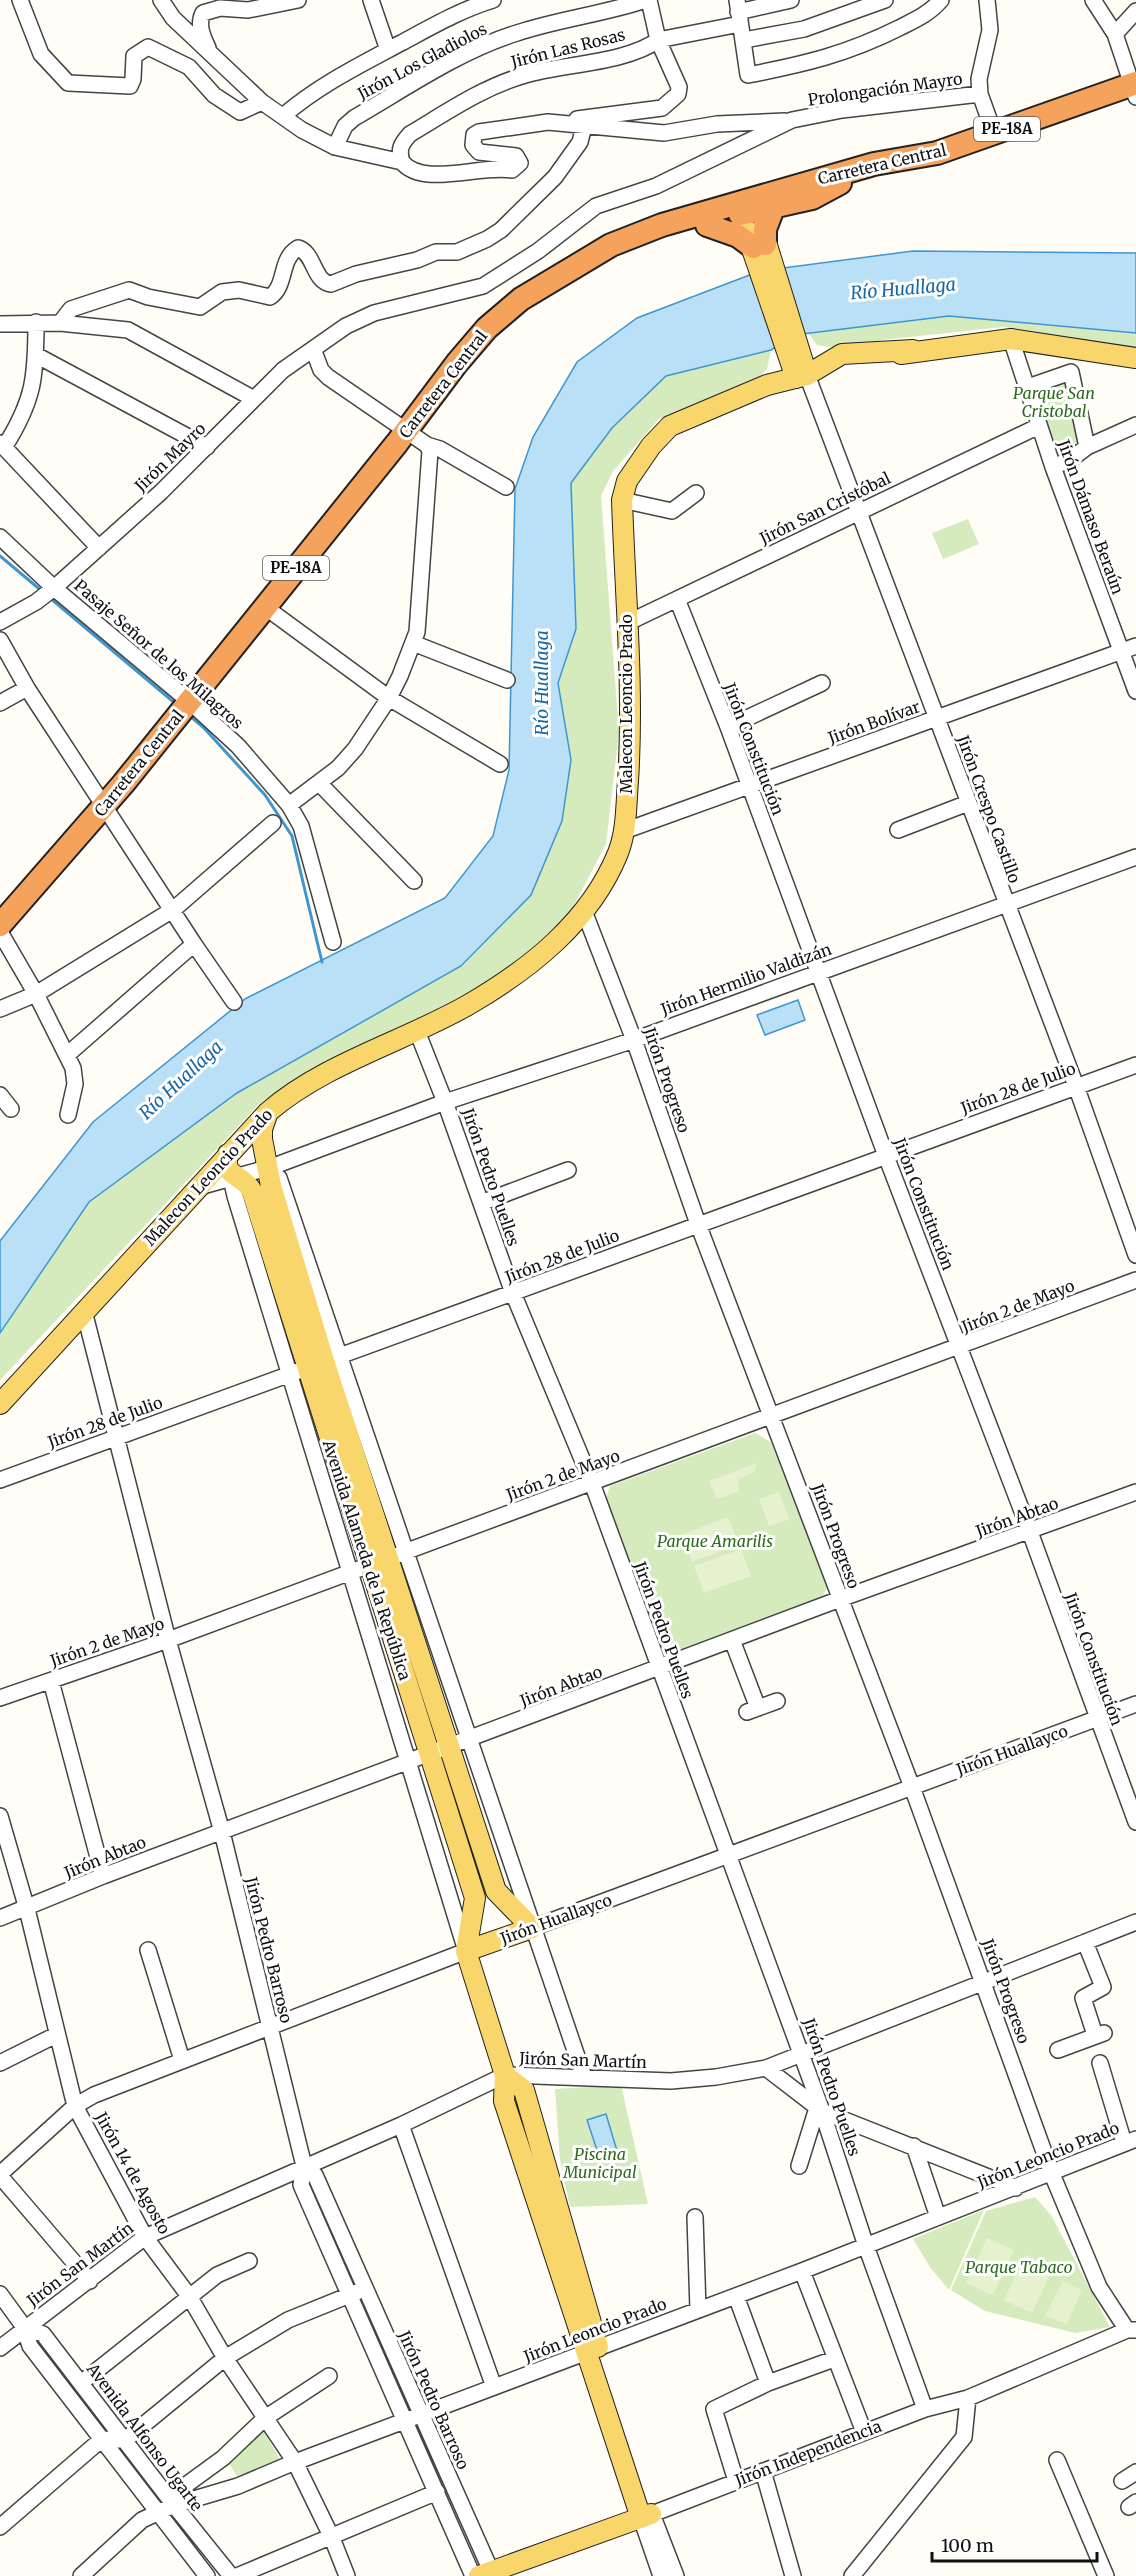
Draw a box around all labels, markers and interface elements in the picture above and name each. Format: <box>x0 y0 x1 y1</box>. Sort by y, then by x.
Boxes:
street label: Jirón Los Gladiolos <box>353 18 490 104</box>
street label: Jirón Las Rosas <box>508 24 627 72</box>
street label: Prolongación Mayro <box>807 68 963 110</box>
road number: PE-18A <box>974 117 1040 141</box>
street label: Carretera Central <box>816 139 948 189</box>
water label: Río Huallaga <box>849 272 957 305</box>
street label: Carretera Central <box>395 326 491 442</box>
park label: Parque San Cristobal <box>1013 383 1095 421</box>
street label: Jirón Mayro <box>130 418 210 496</box>
street label: Jirón Dámaso Beraún <box>1053 436 1128 597</box>
street label: Jirón San Cristóbal <box>755 468 894 549</box>
road number: PE-18A <box>263 556 329 580</box>
street label: Pasaje Señor de los Milagros <box>70 575 248 733</box>
street label: Malecon Leoncio Prado <box>616 614 636 794</box>
water label: Río Huallaga <box>530 630 553 736</box>
street label: Jirón Constitución <box>719 679 789 818</box>
street label: Jirón Bolívar <box>824 696 923 748</box>
street label: Carretera Central <box>90 706 188 820</box>
street label: Jirón Crespo Castillo <box>953 732 1025 886</box>
street label: Jirón Hermilio Valdizán <box>657 939 834 1020</box>
street label: Jirón Progreso <box>639 1024 694 1135</box>
water label: Río Huallaga <box>134 1035 227 1124</box>
street label: Jirón 28 de Julio <box>957 1058 1078 1118</box>
street label: Malecon Leoncio Prado <box>139 1104 277 1250</box>
street label: Jirón Pedro Puelles <box>458 1105 524 1249</box>
street label: Jirón Constitución <box>889 1134 959 1273</box>
street label: Jirón 28 de Julio <box>501 1225 622 1287</box>
street label: Jirón 2 de Mayo <box>958 1275 1077 1337</box>
street label: Jirón 28 de Julio <box>44 1392 165 1452</box>
street label: Avenida Alameda de la República <box>318 1436 415 1683</box>
street label: Jirón 2 de Mayo <box>503 1445 622 1505</box>
street label: Jirón Progreso <box>807 1480 864 1591</box>
street label: Jirón Abtao <box>972 1493 1061 1541</box>
park label: Parque Amarilis <box>657 1531 773 1551</box>
street label: Jirón Pedro Puelles <box>630 1558 698 1701</box>
street label: Jirón Constitución <box>1060 1589 1127 1728</box>
street label: Jirón 2 de Mayo <box>47 1613 167 1671</box>
street label: Jirón Abtao <box>516 1661 605 1711</box>
street label: Jirón Huallayco <box>953 1721 1070 1780</box>
street label: Jirón Abtao <box>60 1832 149 1883</box>
street label: Jirón Pedro Barroso <box>241 1874 297 2025</box>
street label: Jirón Huallayco <box>497 1890 614 1949</box>
street label: Jirón Progreso <box>977 1935 1034 2046</box>
street label: Jirón Pedro Puelles <box>799 2015 865 2159</box>
street label: Jirón San Martín <box>518 2048 648 2072</box>
street label: Jirón 14 de Agosto <box>91 2108 175 2237</box>
street label: Jirón Leoncio Prado <box>973 2117 1122 2193</box>
park label: Piscina Municipal <box>562 2144 637 2182</box>
street label: Jirón San Martín <box>22 2217 137 2311</box>
park label: Parque Tabaco <box>965 2257 1073 2277</box>
street label: Jirón Leoncio Prado <box>520 2294 669 2367</box>
street label: Jirón Pedro Barroso <box>394 2327 474 2472</box>
street label: Avenida Alfonso Ugarte <box>82 2358 207 2515</box>
street label: Jirón Independencia <box>731 2416 884 2491</box>
scale bar <box>932 2525 1097 2563</box>
text: 100 m <box>941 2534 994 2557</box>

